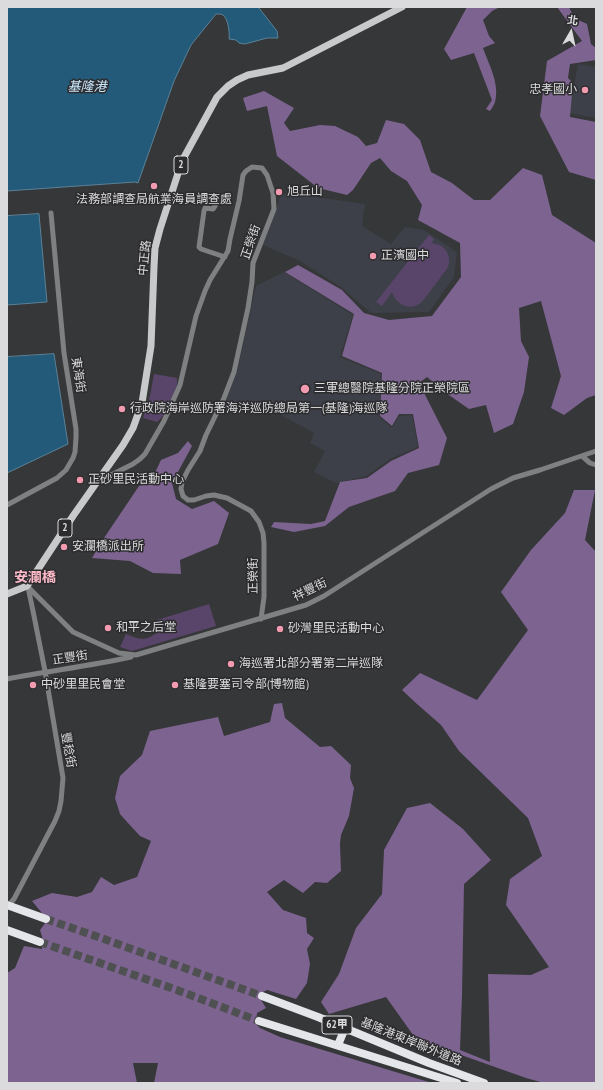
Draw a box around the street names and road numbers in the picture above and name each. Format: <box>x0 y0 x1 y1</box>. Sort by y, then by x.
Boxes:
road number: 2 <box>174 156 188 174</box>
street label: 正榮街 <box>238 223 264 261</box>
street label: 中正路 <box>136 239 154 277</box>
street label: 東海街 <box>68 356 88 394</box>
road number: 2 <box>58 519 72 537</box>
street label: 正榮街 <box>247 558 261 594</box>
street label: 祥豐街 <box>291 576 329 604</box>
street label: 正豐街 <box>51 648 89 668</box>
street label: 豐稔街 <box>58 731 78 769</box>
street label: 基隆港東岸聯外道路 <box>358 1015 464 1069</box>
road number: 62甲 <box>322 1016 352 1034</box>

